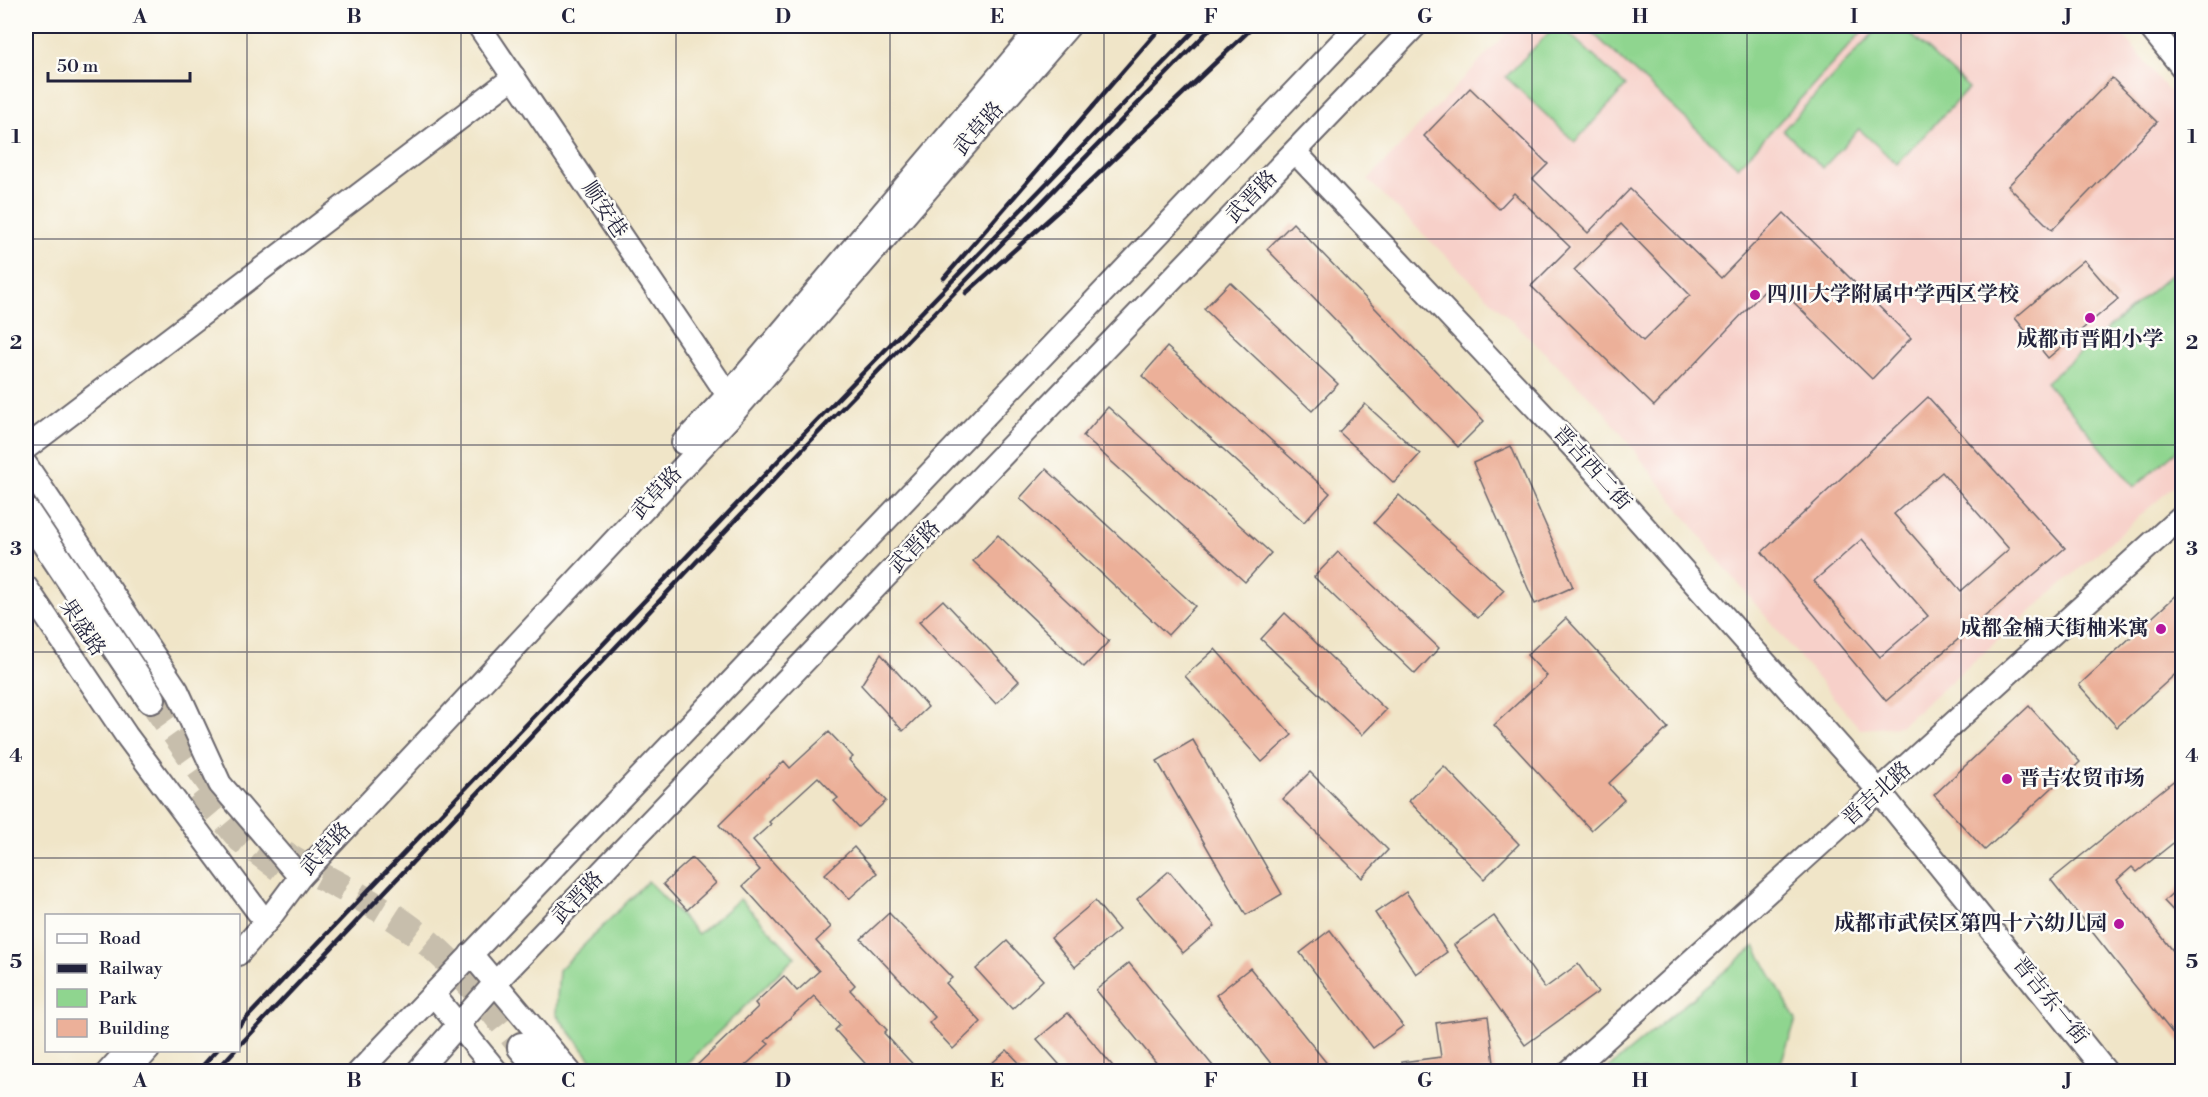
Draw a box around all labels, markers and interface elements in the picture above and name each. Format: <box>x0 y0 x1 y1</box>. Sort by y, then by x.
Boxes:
text: A <box>132 5 148 30</box>
text: B <box>346 5 362 30</box>
text: C <box>561 5 575 30</box>
text: D <box>775 5 791 30</box>
text: E <box>990 5 1004 30</box>
text: F <box>1204 5 1218 30</box>
text: G <box>1417 5 1433 30</box>
text: H <box>1632 5 1649 30</box>
text: I <box>1850 5 1858 30</box>
text: J <box>2061 5 2072 30</box>
scale bar <box>48 45 190 83</box>
text: 50 m <box>57 55 99 78</box>
street label: 武草路 <box>949 97 1009 161</box>
text: 1 <box>11 125 21 150</box>
text: 1 <box>2187 125 2197 150</box>
street label: 武晋路 <box>1221 165 1283 229</box>
street label: 顺安巷 <box>576 177 632 243</box>
place label: 四川大学附属中学西区学校 <box>1767 282 2019 308</box>
marker: 四川大学附属中学西区学校 <box>1748 288 1762 302</box>
marker: 成都市晋阳小学 <box>2083 311 2097 325</box>
place label: 成都市晋阳小学 <box>2017 327 2164 353</box>
text: 2 <box>10 331 22 356</box>
text: 2 <box>2186 331 2198 356</box>
street label: 晋吉西二街 <box>1547 420 1637 516</box>
street label: 武草路 <box>626 461 688 525</box>
street label: 武晋路 <box>884 515 946 579</box>
text: 3 <box>10 537 22 562</box>
text: 3 <box>2186 537 2198 562</box>
street label: 果盛路 <box>54 595 110 661</box>
place label: 成都金楠天街柚米寓 <box>1960 616 2149 642</box>
marker: 成都金楠天街柚米寓 <box>2154 622 2168 636</box>
text: 4 <box>9 744 23 769</box>
text: 4 <box>2185 744 2199 769</box>
street label: 晋吉北路 <box>1837 756 1917 832</box>
place label: 晋吉农贸市场 <box>2019 766 2145 792</box>
marker: 晋吉农贸市场 <box>2000 772 2014 786</box>
street label: 武草路 <box>295 817 357 881</box>
street label: 武晋路 <box>547 866 609 930</box>
place label: 成都市武侯区第四十六幼儿园 <box>1834 911 2107 937</box>
legend <box>45 914 240 1052</box>
marker: 成都市武侯区第四十六幼儿园 <box>2112 917 2126 931</box>
text: Road <box>99 927 142 950</box>
text: 5 <box>10 950 22 975</box>
text: 5 <box>2186 950 2198 975</box>
street label: 晋吉东一街 <box>2007 952 2093 1050</box>
text: Railway <box>99 957 163 980</box>
text: Park <box>99 987 138 1010</box>
text: Building <box>98 1017 170 1040</box>
text: A <box>132 1069 148 1094</box>
text: B <box>346 1069 362 1094</box>
text: C <box>561 1069 575 1094</box>
text: D <box>775 1069 791 1094</box>
text: E <box>990 1069 1004 1094</box>
text: F <box>1204 1069 1218 1094</box>
text: G <box>1417 1069 1433 1094</box>
text: H <box>1632 1069 1649 1094</box>
text: I <box>1850 1069 1858 1094</box>
text: J <box>2061 1069 2072 1094</box>

